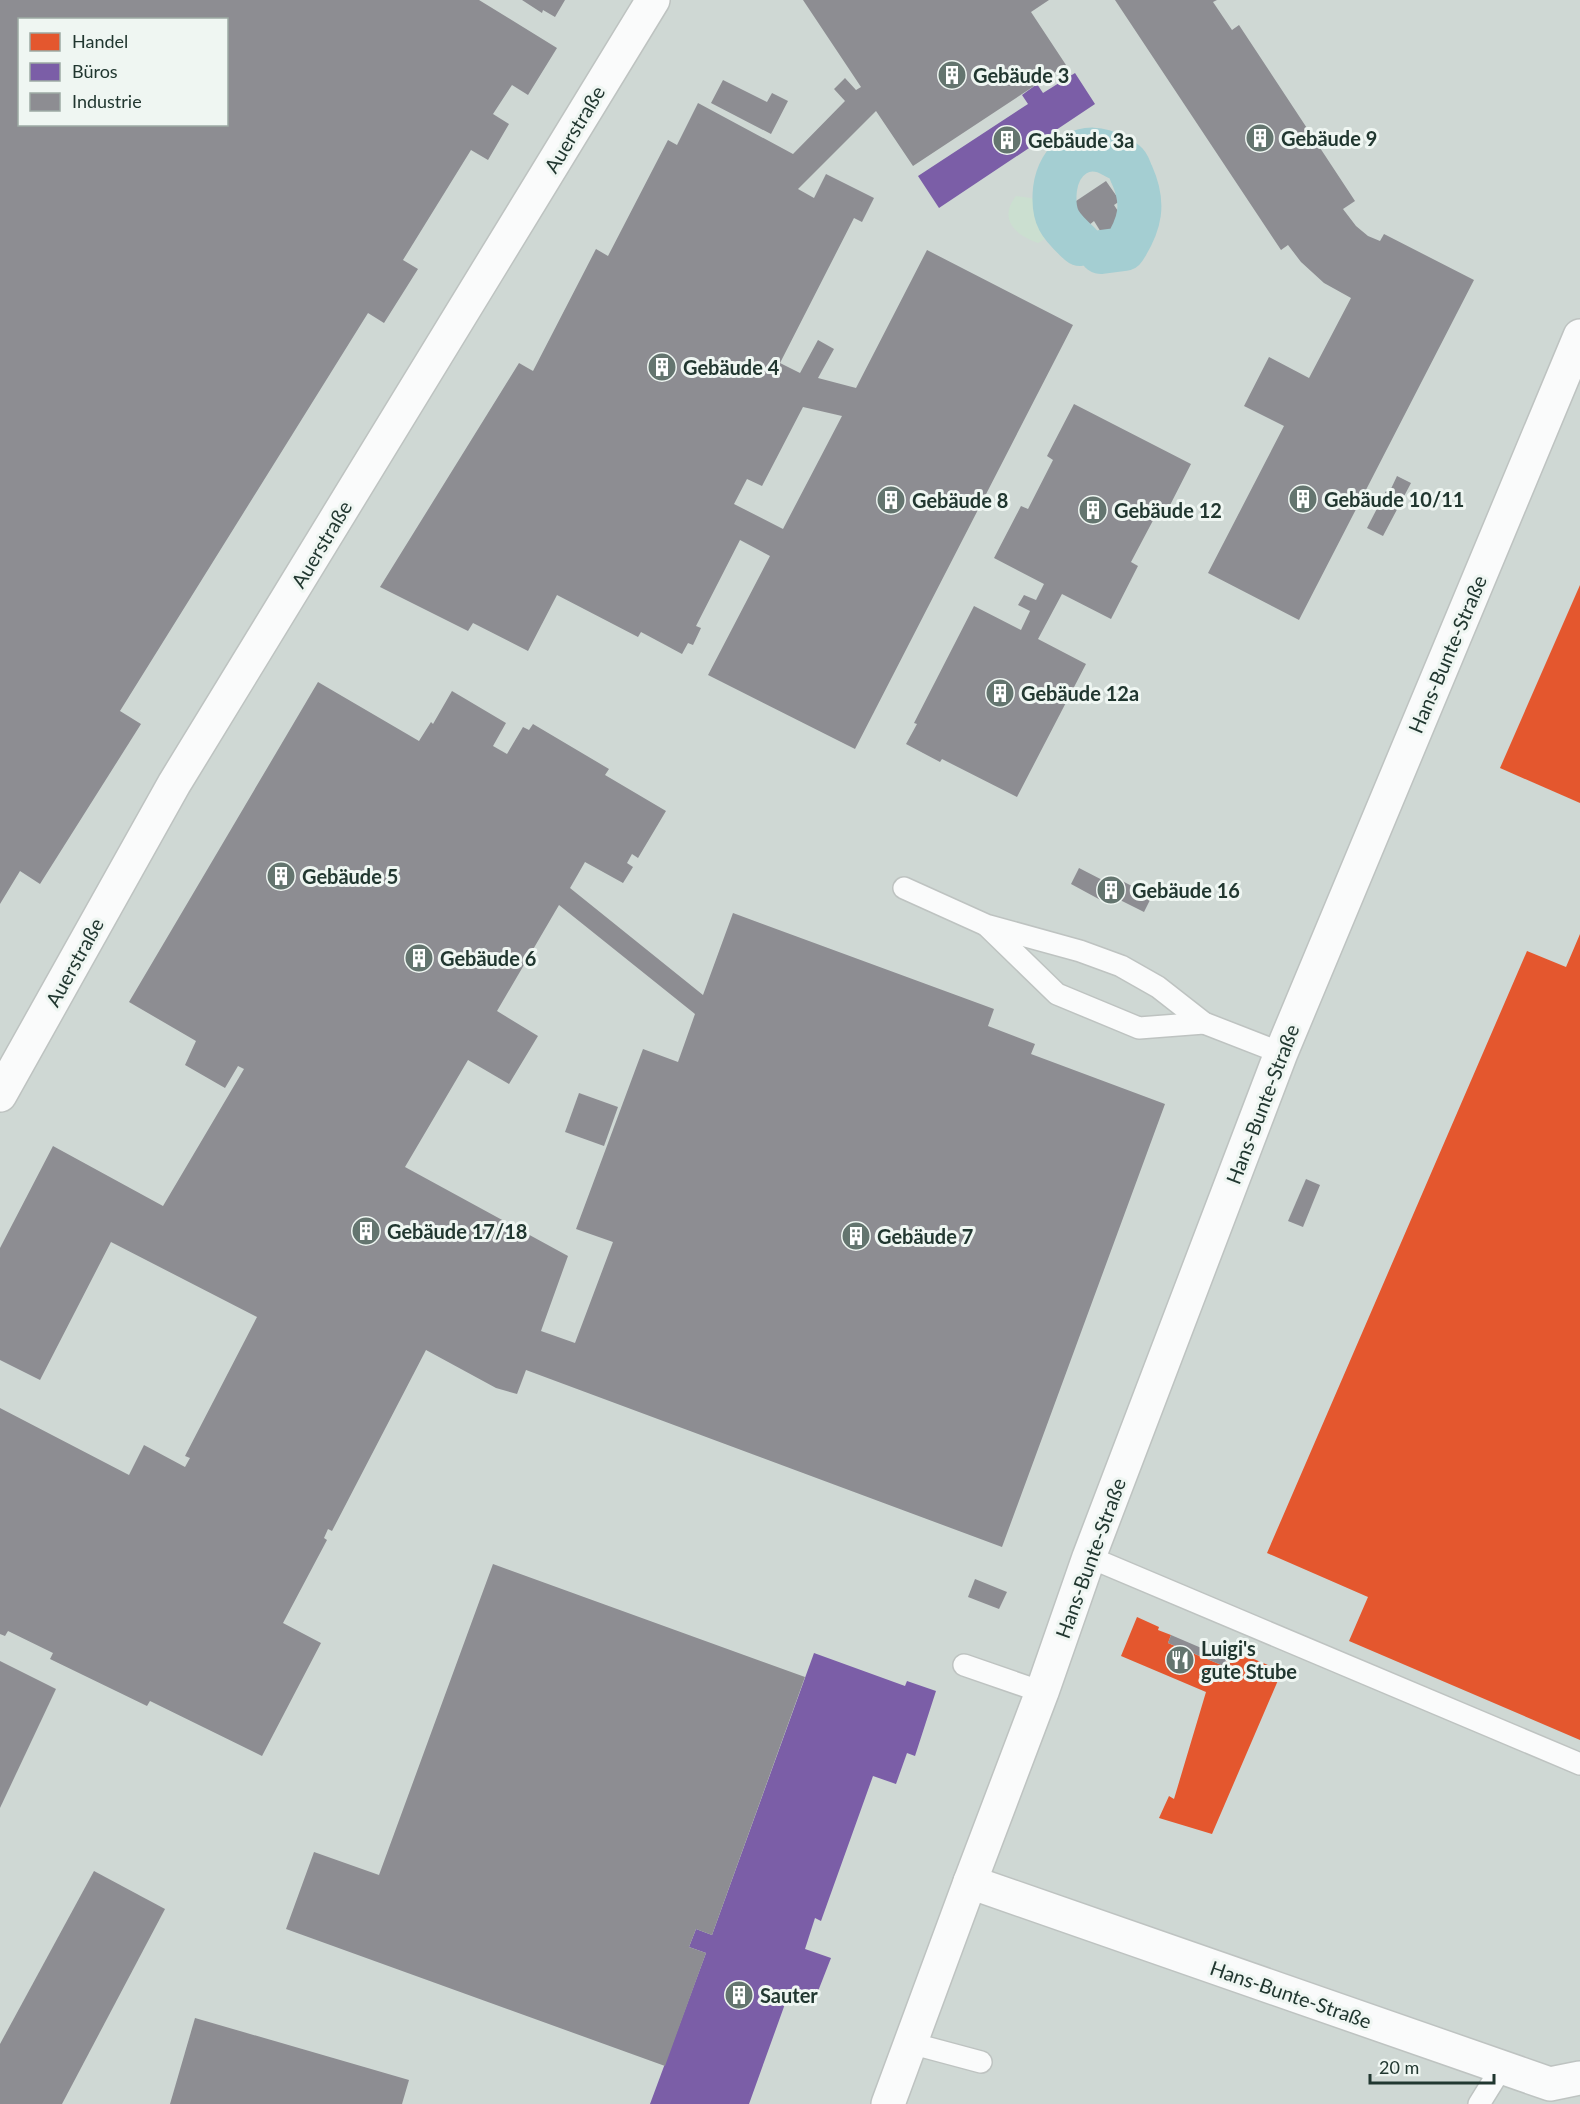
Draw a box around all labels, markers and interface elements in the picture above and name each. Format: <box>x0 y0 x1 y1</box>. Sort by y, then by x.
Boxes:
legend <box>18 18 228 126</box>
text: Handel <box>72 30 128 52</box>
building icon: Gebäude 3 <box>936 59 968 91</box>
text: Büros <box>72 60 118 82</box>
place label: Gebäude 3 <box>973 63 1069 87</box>
street label: Auerstraße <box>539 81 609 177</box>
text: Industrie <box>72 90 142 112</box>
building icon: Gebäude 9 <box>1244 122 1276 154</box>
building icon: Gebäude 3a <box>991 124 1023 156</box>
place label: Gebäude 9 <box>1281 126 1377 150</box>
place label: Gebäude 3a <box>1028 128 1135 152</box>
building icon: Gebäude 4 <box>646 351 678 383</box>
place label: Gebäude 4 <box>683 355 780 379</box>
building icon: Gebäude 10/11 <box>1287 483 1319 515</box>
building icon: Gebäude 8 <box>875 484 907 516</box>
place label: Gebäude 10/11 <box>1324 487 1464 511</box>
place label: Gebäude 8 <box>912 488 1008 512</box>
building icon: Gebäude 12 <box>1077 494 1109 526</box>
street label: Auerstraße <box>286 496 356 592</box>
place label: Gebäude 12 <box>1114 498 1222 522</box>
street label: Hans-Bunte-Straße <box>1403 572 1491 736</box>
building icon: Gebäude 12a <box>984 677 1016 709</box>
place label: Gebäude 12a <box>1021 681 1139 705</box>
building icon: Gebäude 5 <box>265 860 297 892</box>
place label: Gebäude 5 <box>302 864 398 888</box>
building icon: Gebäude 16 <box>1095 874 1127 906</box>
place label: Gebäude 16 <box>1132 878 1240 902</box>
street label: Auerstraße <box>40 914 108 1010</box>
building icon: Gebäude 6 <box>403 942 435 974</box>
place label: Gebäude 6 <box>440 946 536 970</box>
street label: Hans-Bunte-Straße <box>1221 1021 1303 1187</box>
building icon: Gebäude 17/18 <box>350 1215 382 1247</box>
place label: Gebäude 17/18 <box>387 1219 527 1243</box>
building icon: Gebäude 7 <box>840 1220 872 1252</box>
place label: Gebäude 7 <box>877 1224 973 1248</box>
street label: Hans-Bunte-Straße <box>1050 1475 1130 1641</box>
place label: Luigi's gute Stube <box>1201 1636 1297 1683</box>
restaurant icon: Luigi's gute Stube <box>1164 1644 1196 1676</box>
street label: Hans-Bunte-Straße <box>1207 1955 1375 2033</box>
building icon: Sauter <box>723 1979 755 2011</box>
place label: Sauter <box>760 1983 818 2007</box>
scale bar <box>1370 2047 1494 2085</box>
text: 20 m <box>1379 2056 1419 2078</box>

